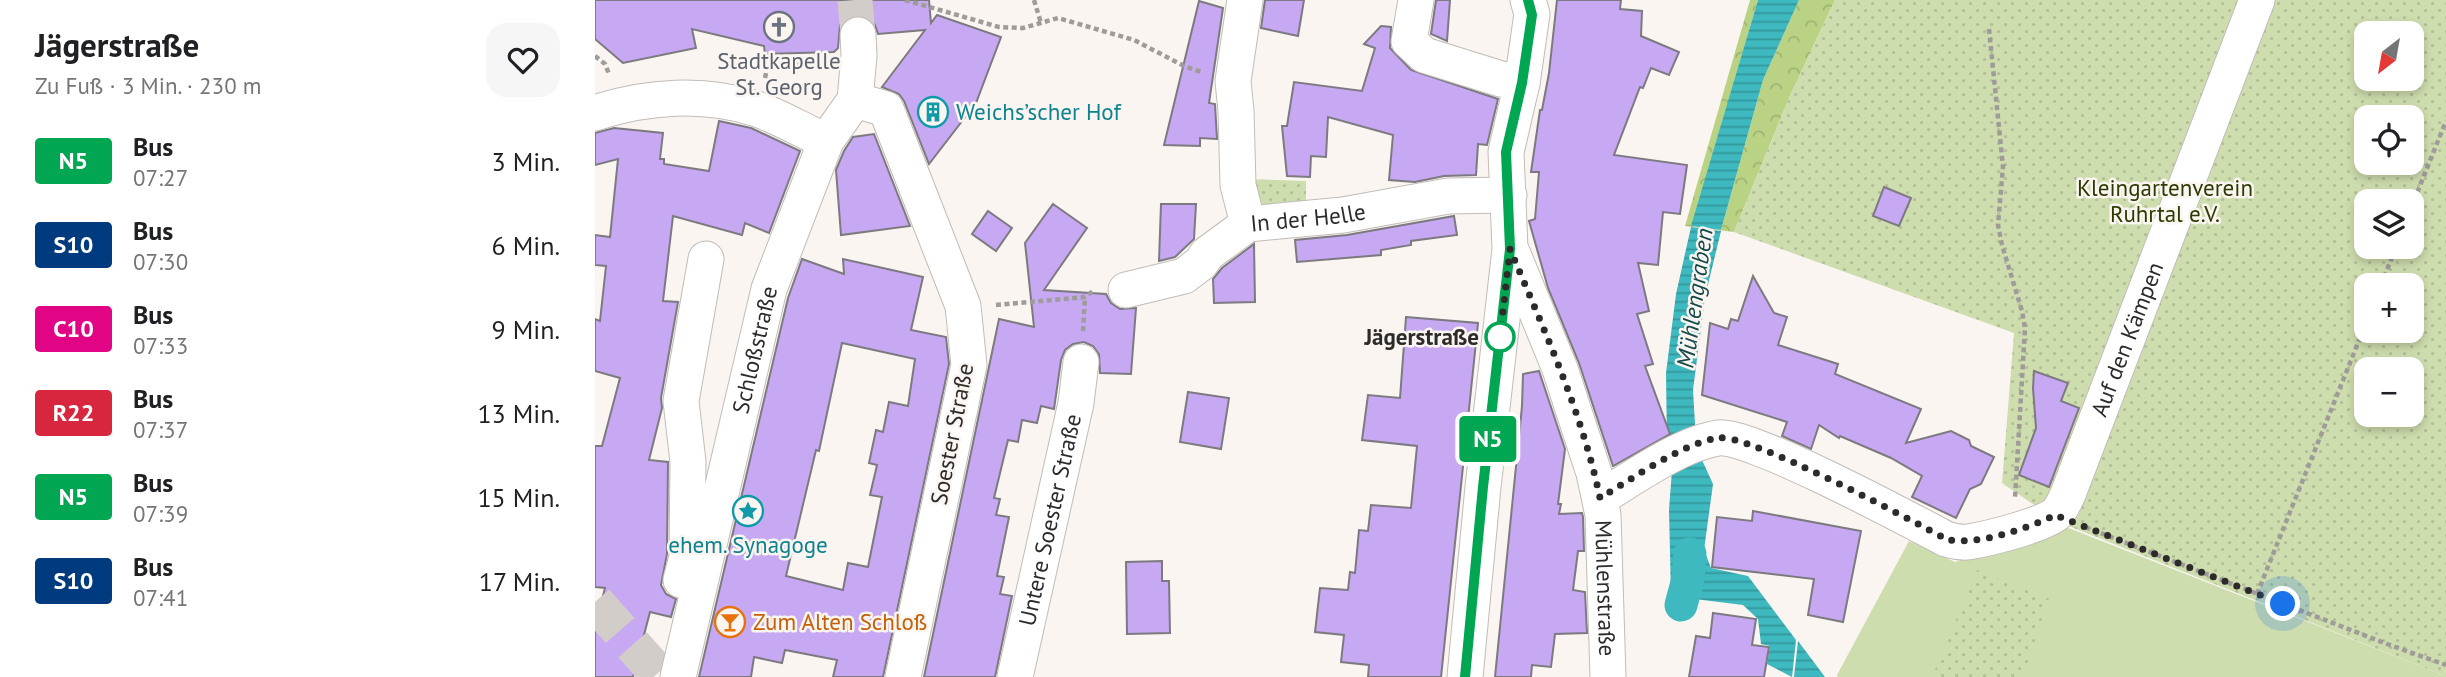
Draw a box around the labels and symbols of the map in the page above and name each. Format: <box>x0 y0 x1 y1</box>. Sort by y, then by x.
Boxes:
church icon: Stadtkapelle St. Georg <box>762 10 796 44</box>
north arrow <box>2354 21 2424 91</box>
place label: Stadtkapelle St. Georg <box>717 46 841 101</box>
building icon: Weichs’scher Hof <box>916 95 950 129</box>
place label: Weichs’scher Hof <box>956 97 1122 126</box>
park label: Kleingartenverein Ruhrtal e.V. <box>2077 173 2253 228</box>
street label: In der Helle <box>1249 196 1368 238</box>
water label: Mühlengraben <box>1669 226 1720 370</box>
street label: Auf den Kämpen <box>2084 258 2169 420</box>
street label: Schloßstraße <box>725 283 783 416</box>
place label: Jägerstraße <box>1363 322 1479 351</box>
marker: Jägerstraße <box>1485 322 1515 352</box>
street label: Soester Straße <box>924 361 979 507</box>
street label: Untere Soester Straße <box>1012 411 1087 628</box>
line badge: N5 <box>1457 416 1519 462</box>
place icon: ehem. Synagoge <box>731 494 765 528</box>
street label: Mühlenstraße <box>1589 520 1622 657</box>
place label: ehem. Synagoge <box>668 530 828 559</box>
your location <box>2265 586 2300 621</box>
bar icon: Zum Alten Schloß <box>713 605 747 639</box>
place label: Zum Alten Schloß <box>753 607 927 636</box>

